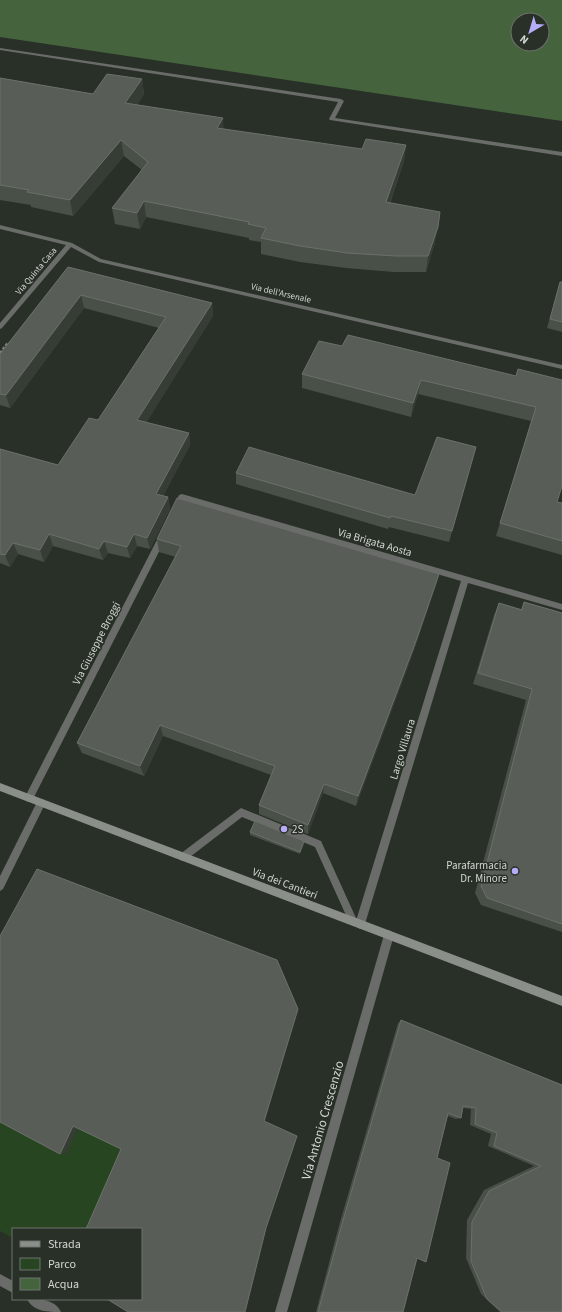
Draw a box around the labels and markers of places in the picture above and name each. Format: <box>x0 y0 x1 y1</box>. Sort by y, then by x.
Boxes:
place label: 2S <box>292 822 303 837</box>
marker: 2S <box>279 824 289 834</box>
place label: Parafarmacia Dr. Minore <box>446 858 508 886</box>
marker: Parafarmacia Dr. Minore <box>510 866 520 876</box>

